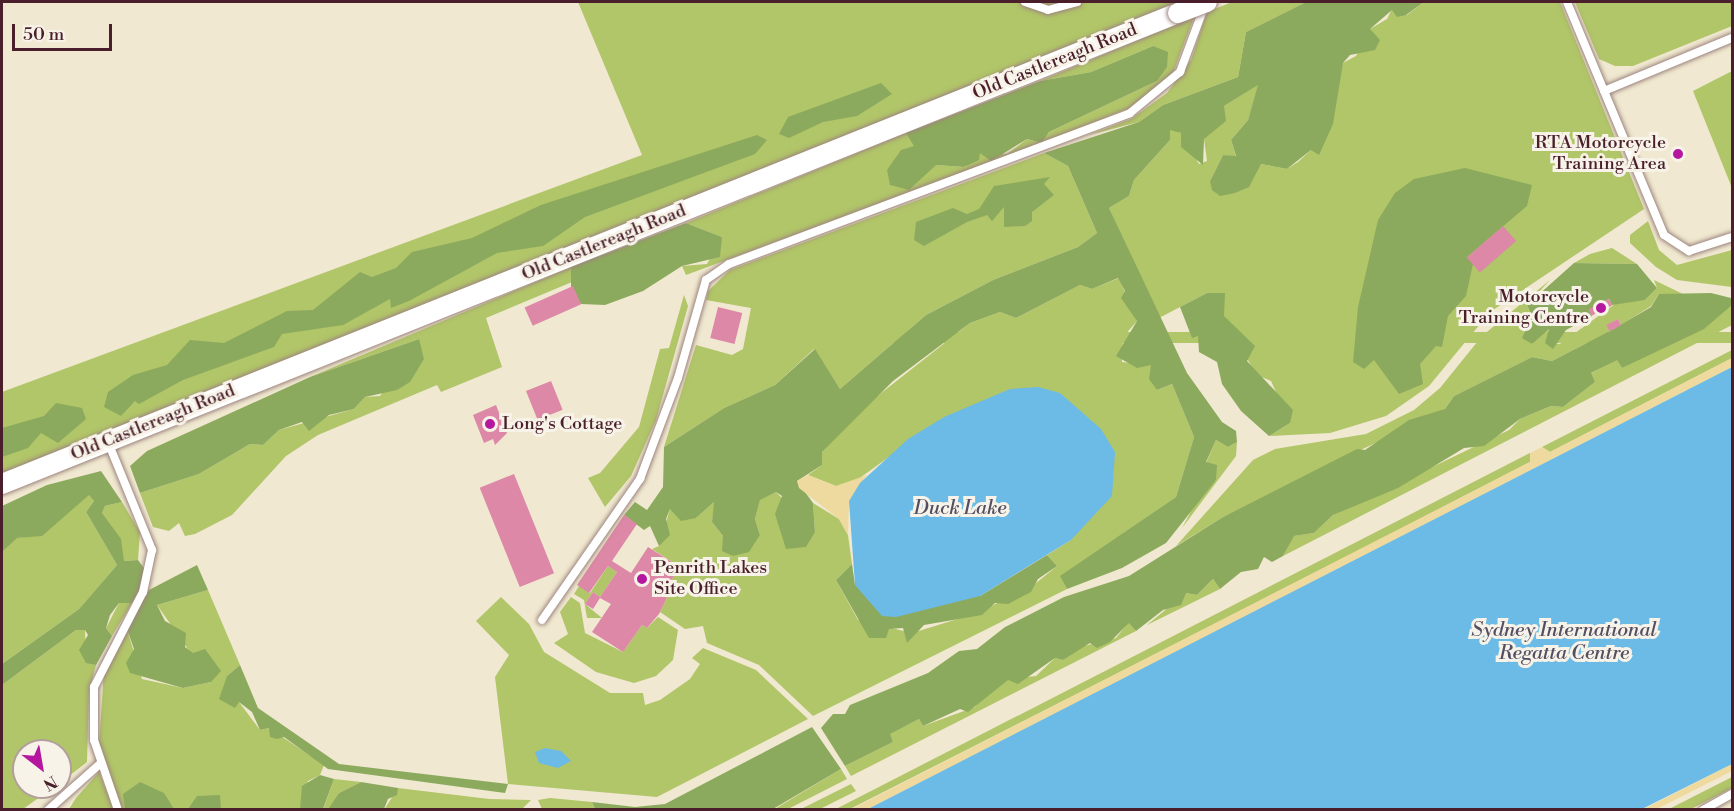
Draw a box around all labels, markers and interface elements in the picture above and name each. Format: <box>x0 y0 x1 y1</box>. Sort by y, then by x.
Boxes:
scale bar <box>15 12 116 50</box>
street label: Old Castlereagh Road <box>970 19 1140 105</box>
text: 50 m <box>23 23 64 46</box>
place label: RTA Motorcycle Training Area <box>1535 133 1666 176</box>
marker: RTA Motorcycle Training Area <box>1671 147 1685 161</box>
street label: Old Castlereagh Road <box>519 200 689 286</box>
place label: Motorcycle Training Centre <box>1459 287 1589 330</box>
marker: Motorcycle Training Centre <box>1594 301 1608 315</box>
street label: Old Castlereagh Road <box>68 380 238 466</box>
place label: Long's Cottage <box>502 413 622 435</box>
marker: Long's Cottage <box>483 417 497 431</box>
water label: Duck Lake <box>913 496 1007 520</box>
place label: Penrith Lakes Site Office <box>654 558 767 600</box>
marker: Penrith Lakes Site Office <box>635 572 649 586</box>
water label: Sydney International Regatta Centre <box>1471 618 1657 665</box>
north arrow <box>12 739 72 799</box>
text: N <box>40 771 61 795</box>

